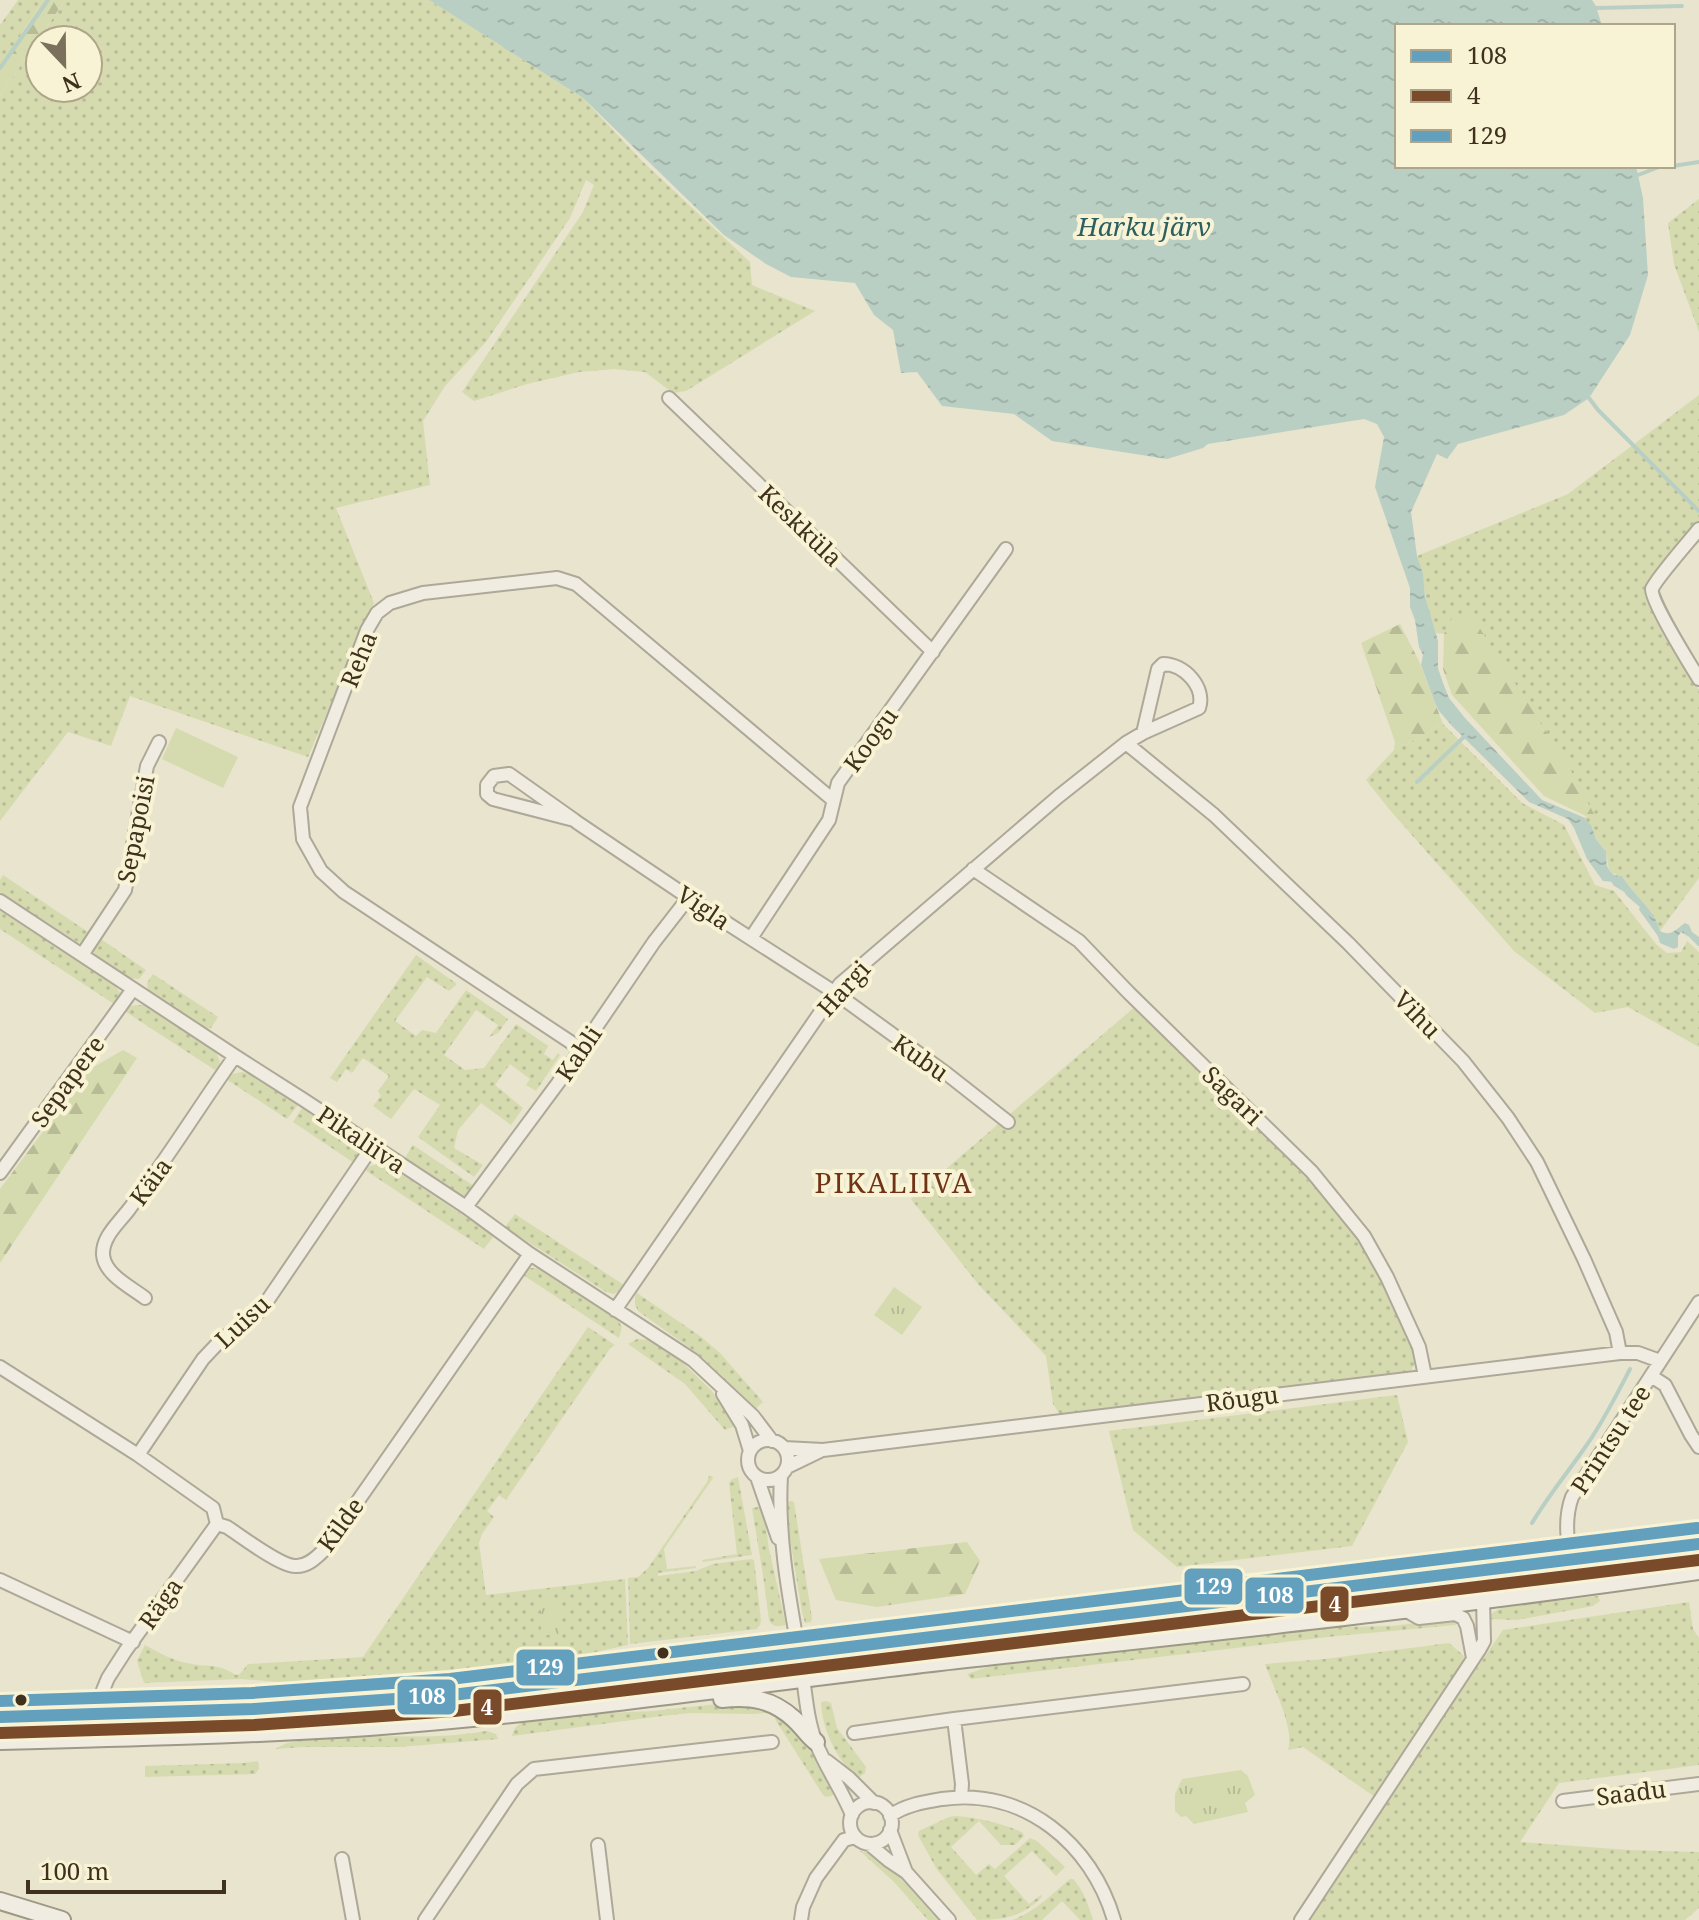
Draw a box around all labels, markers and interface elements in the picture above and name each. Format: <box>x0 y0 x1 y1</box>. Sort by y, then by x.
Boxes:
north arrow <box>24 24 104 104</box>
legend <box>1395 24 1675 168</box>
text: 108 <box>1467 38 1507 71</box>
text: N <box>58 66 86 101</box>
text: 4 <box>1467 78 1481 111</box>
text: 129 <box>1467 118 1507 151</box>
water label: Harku järv <box>1076 208 1211 244</box>
street label: Keskküla <box>752 477 850 573</box>
street label: Reha <box>332 626 384 692</box>
street label: Koogu <box>835 700 905 778</box>
street label: Sepapoisi <box>108 772 162 886</box>
street label: Vigla <box>671 877 737 937</box>
street label: Hargi <box>809 953 877 1023</box>
street label: Vihu <box>1387 983 1449 1045</box>
street label: Kabli <box>547 1019 609 1087</box>
street label: Kubu <box>886 1026 956 1088</box>
street label: Sepapere <box>23 1028 111 1134</box>
street label: Sagari <box>1196 1058 1271 1132</box>
street label: Pikaliiva <box>311 1097 413 1181</box>
street label: Käia <box>122 1150 178 1212</box>
district label: PIKALIIVA <box>815 1163 973 1201</box>
street label: Luisu <box>207 1287 277 1355</box>
street label: Rõugu <box>1204 1377 1280 1419</box>
street label: Printsu tee <box>1562 1378 1658 1500</box>
street label: Kilde <box>309 1490 371 1558</box>
line badge: 129 <box>1183 1567 1244 1606</box>
text: 129 <box>1195 1570 1233 1600</box>
street label: Räga <box>131 1571 189 1635</box>
line badge: 108 <box>1244 1576 1305 1615</box>
text: 108 <box>1256 1579 1294 1609</box>
line badge: 4 <box>1319 1585 1350 1623</box>
text: 4 <box>1329 1588 1341 1618</box>
unlabelled marker <box>655 1645 671 1661</box>
line badge: 129 <box>515 1648 576 1687</box>
text: 129 <box>526 1651 564 1681</box>
line badge: 108 <box>396 1678 457 1716</box>
text: 108 <box>408 1680 446 1710</box>
line badge: 4 <box>472 1688 503 1726</box>
text: 4 <box>481 1691 493 1721</box>
unlabelled marker <box>13 1692 29 1708</box>
street label: Saadu <box>1594 1771 1668 1813</box>
scale bar <box>28 1844 224 1894</box>
text: 100 m <box>40 1854 109 1887</box>

